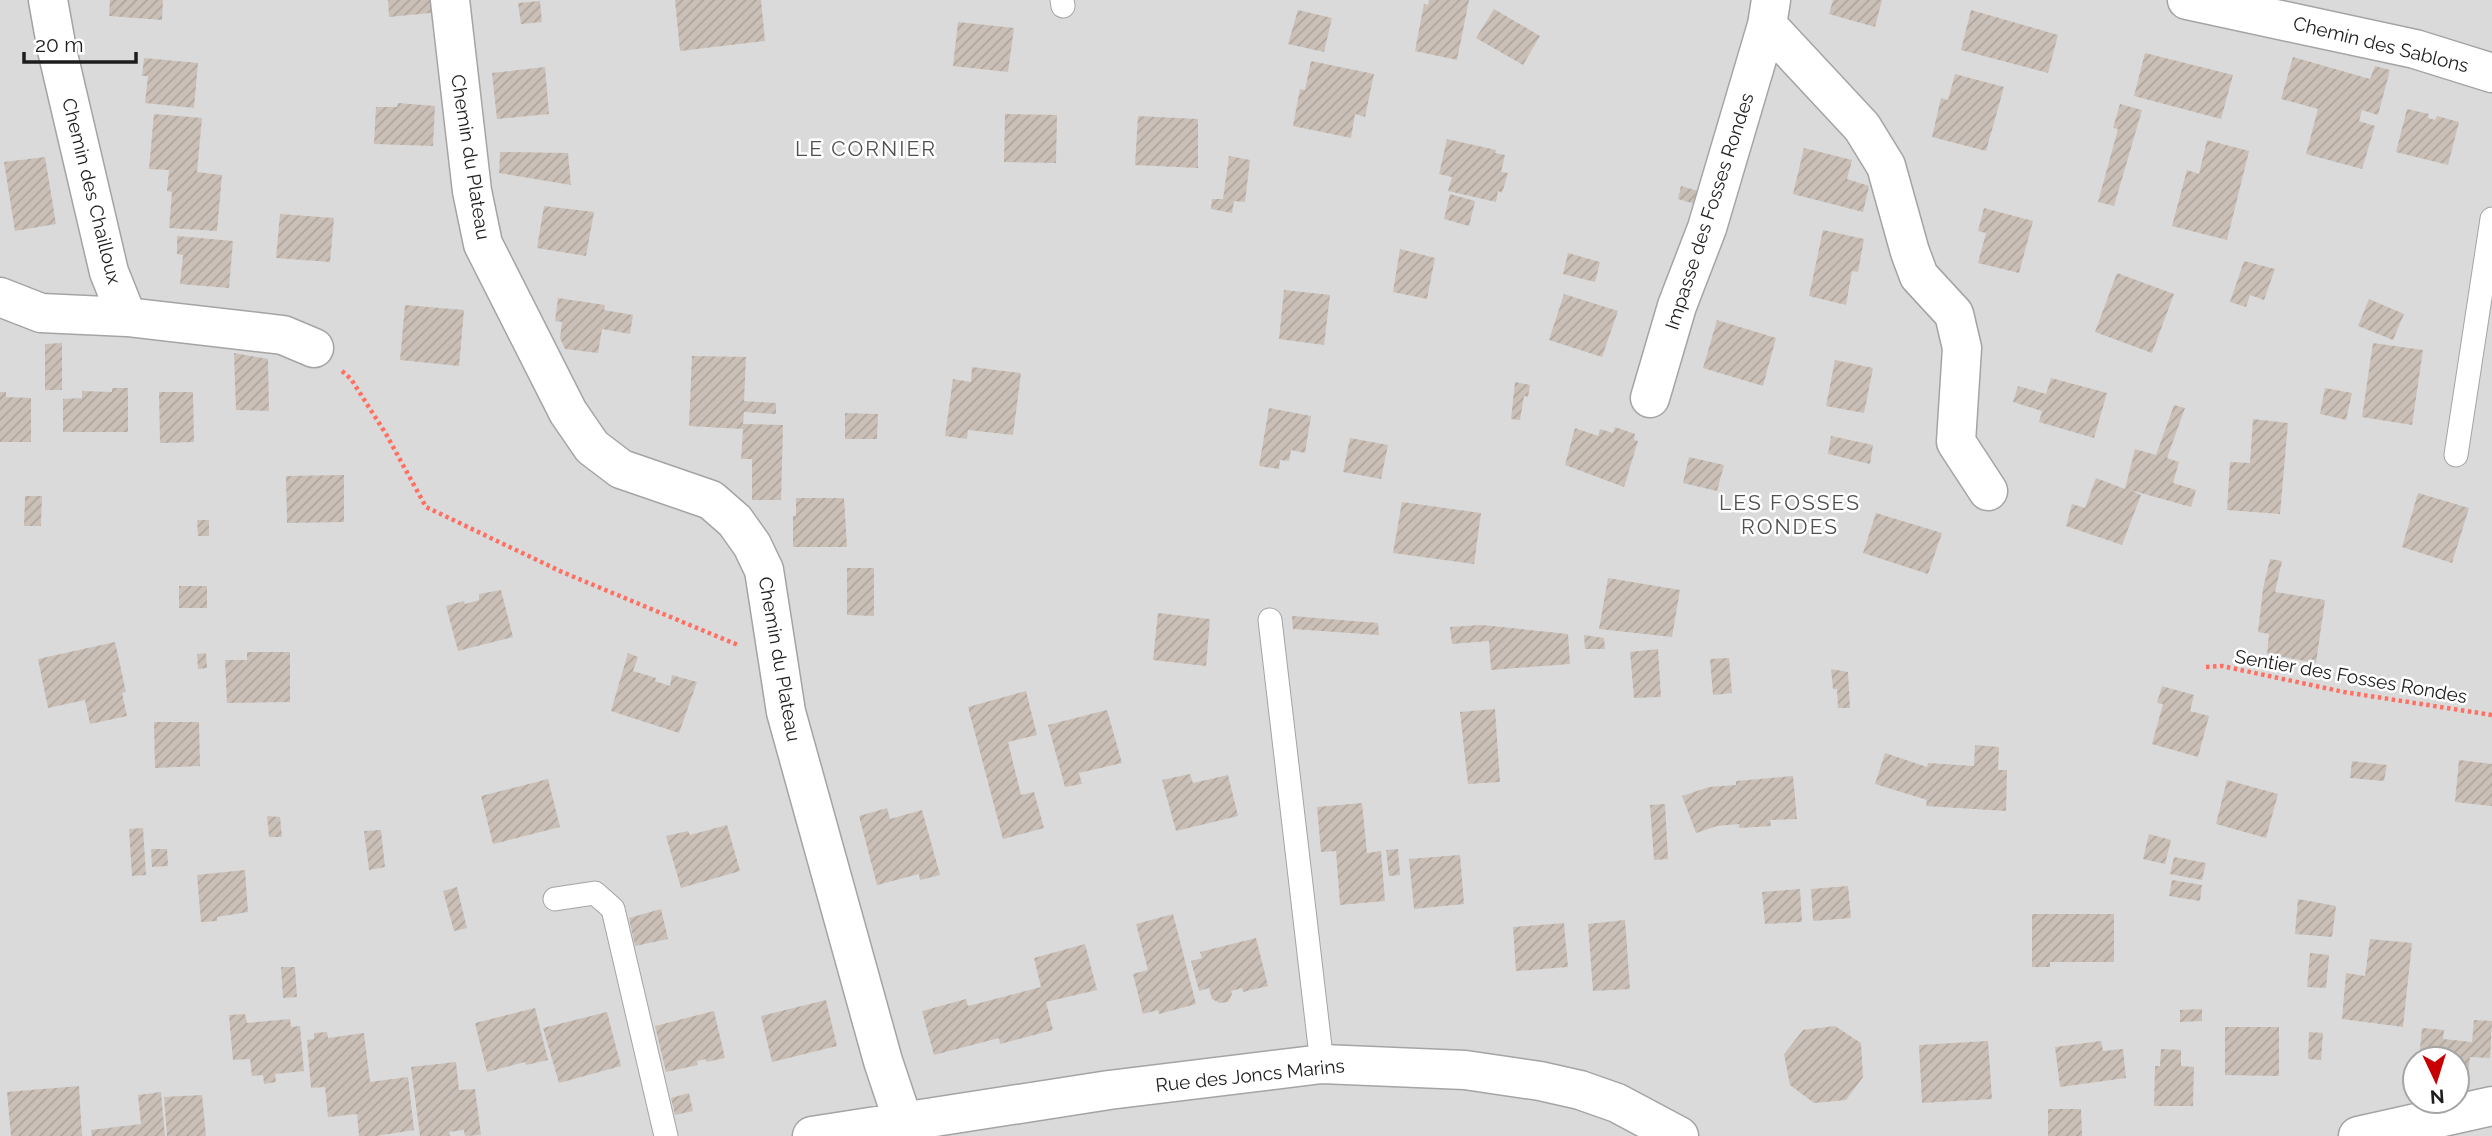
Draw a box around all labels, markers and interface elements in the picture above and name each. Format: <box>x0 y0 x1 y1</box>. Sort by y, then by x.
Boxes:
street label: Chemin des Sablons <box>2291 12 2471 76</box>
scale bar <box>24 21 136 65</box>
text: 20 m <box>35 32 83 57</box>
street label: Chemin du Plateau <box>447 73 495 241</box>
street label: Impasse des Fosses Rondes <box>1660 90 1758 332</box>
street label: Chemin des Chailloux <box>58 96 126 287</box>
district label: LE CORNIER <box>795 136 937 161</box>
district label: LES FOSSES RONDES <box>1719 490 1861 539</box>
street label: Chemin du Plateau <box>755 575 805 743</box>
street label: Sentier des Fosses Rondes <box>2233 645 2469 707</box>
north arrow <box>2401 1045 2471 1115</box>
street label: Rue des Joncs Marins <box>1154 1054 1346 1096</box>
text: N <box>2429 1085 2445 1108</box>

